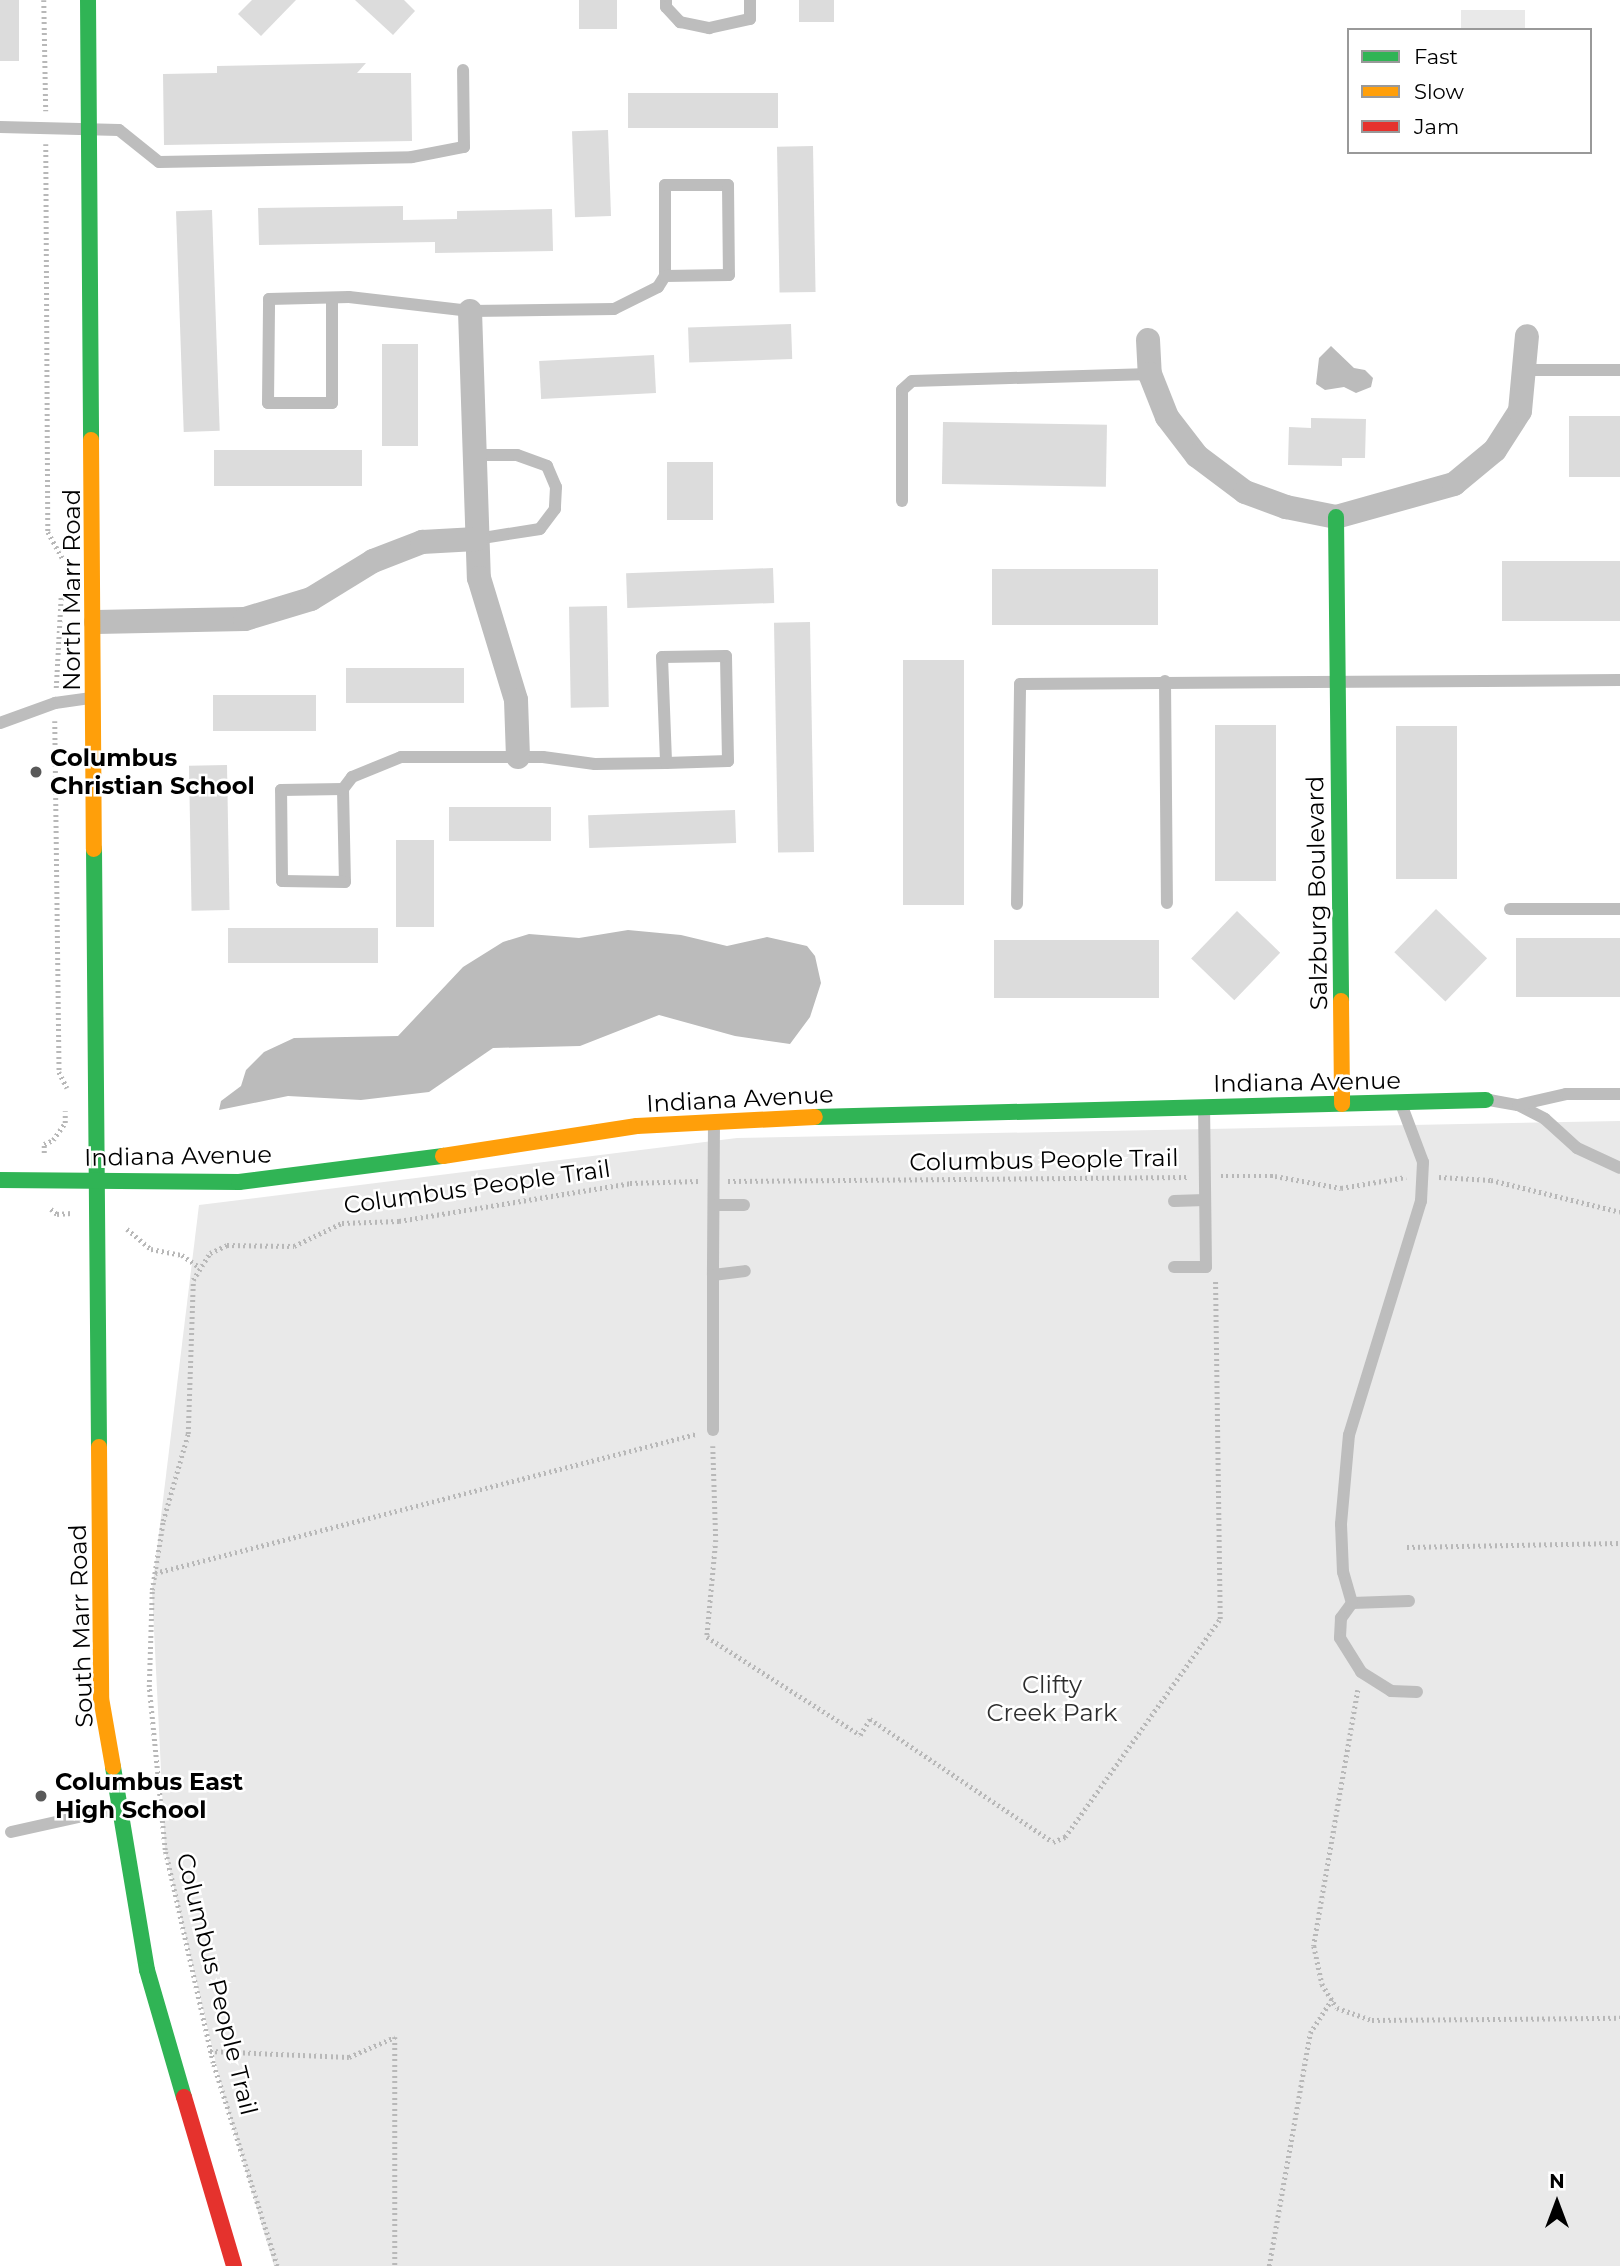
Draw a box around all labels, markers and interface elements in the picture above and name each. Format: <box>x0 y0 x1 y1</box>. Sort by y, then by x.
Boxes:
legend <box>1347 28 1592 154</box>
text: Fast <box>1414 44 1458 69</box>
text: Slow <box>1414 79 1464 104</box>
text: Jam <box>1414 114 1459 139</box>
street label: North Marr Road <box>58 489 86 691</box>
place label: Columbus Christian School <box>50 744 255 800</box>
marker: Columbus Christian School <box>28 764 44 780</box>
street label: Salzburg Boulevard <box>1301 776 1333 1010</box>
street label: Indiana Avenue <box>1213 1066 1401 1098</box>
street label: Indiana Avenue <box>646 1080 834 1118</box>
street label: Indiana Avenue <box>84 1140 272 1172</box>
street label: Columbus People Trail <box>909 1143 1179 1177</box>
street label: Columbus People Trail <box>342 1154 612 1220</box>
street label: South Marr Road <box>63 1524 99 1728</box>
park label: Clifty Creek Park <box>987 1671 1117 1727</box>
place label: Columbus East High School <box>55 1768 243 1824</box>
marker: Columbus East High School <box>33 1788 49 1804</box>
street label: Columbus People Trail <box>170 1850 264 2118</box>
north arrow <box>1522 2168 1592 2238</box>
text: N <box>1549 2170 1565 2193</box>

